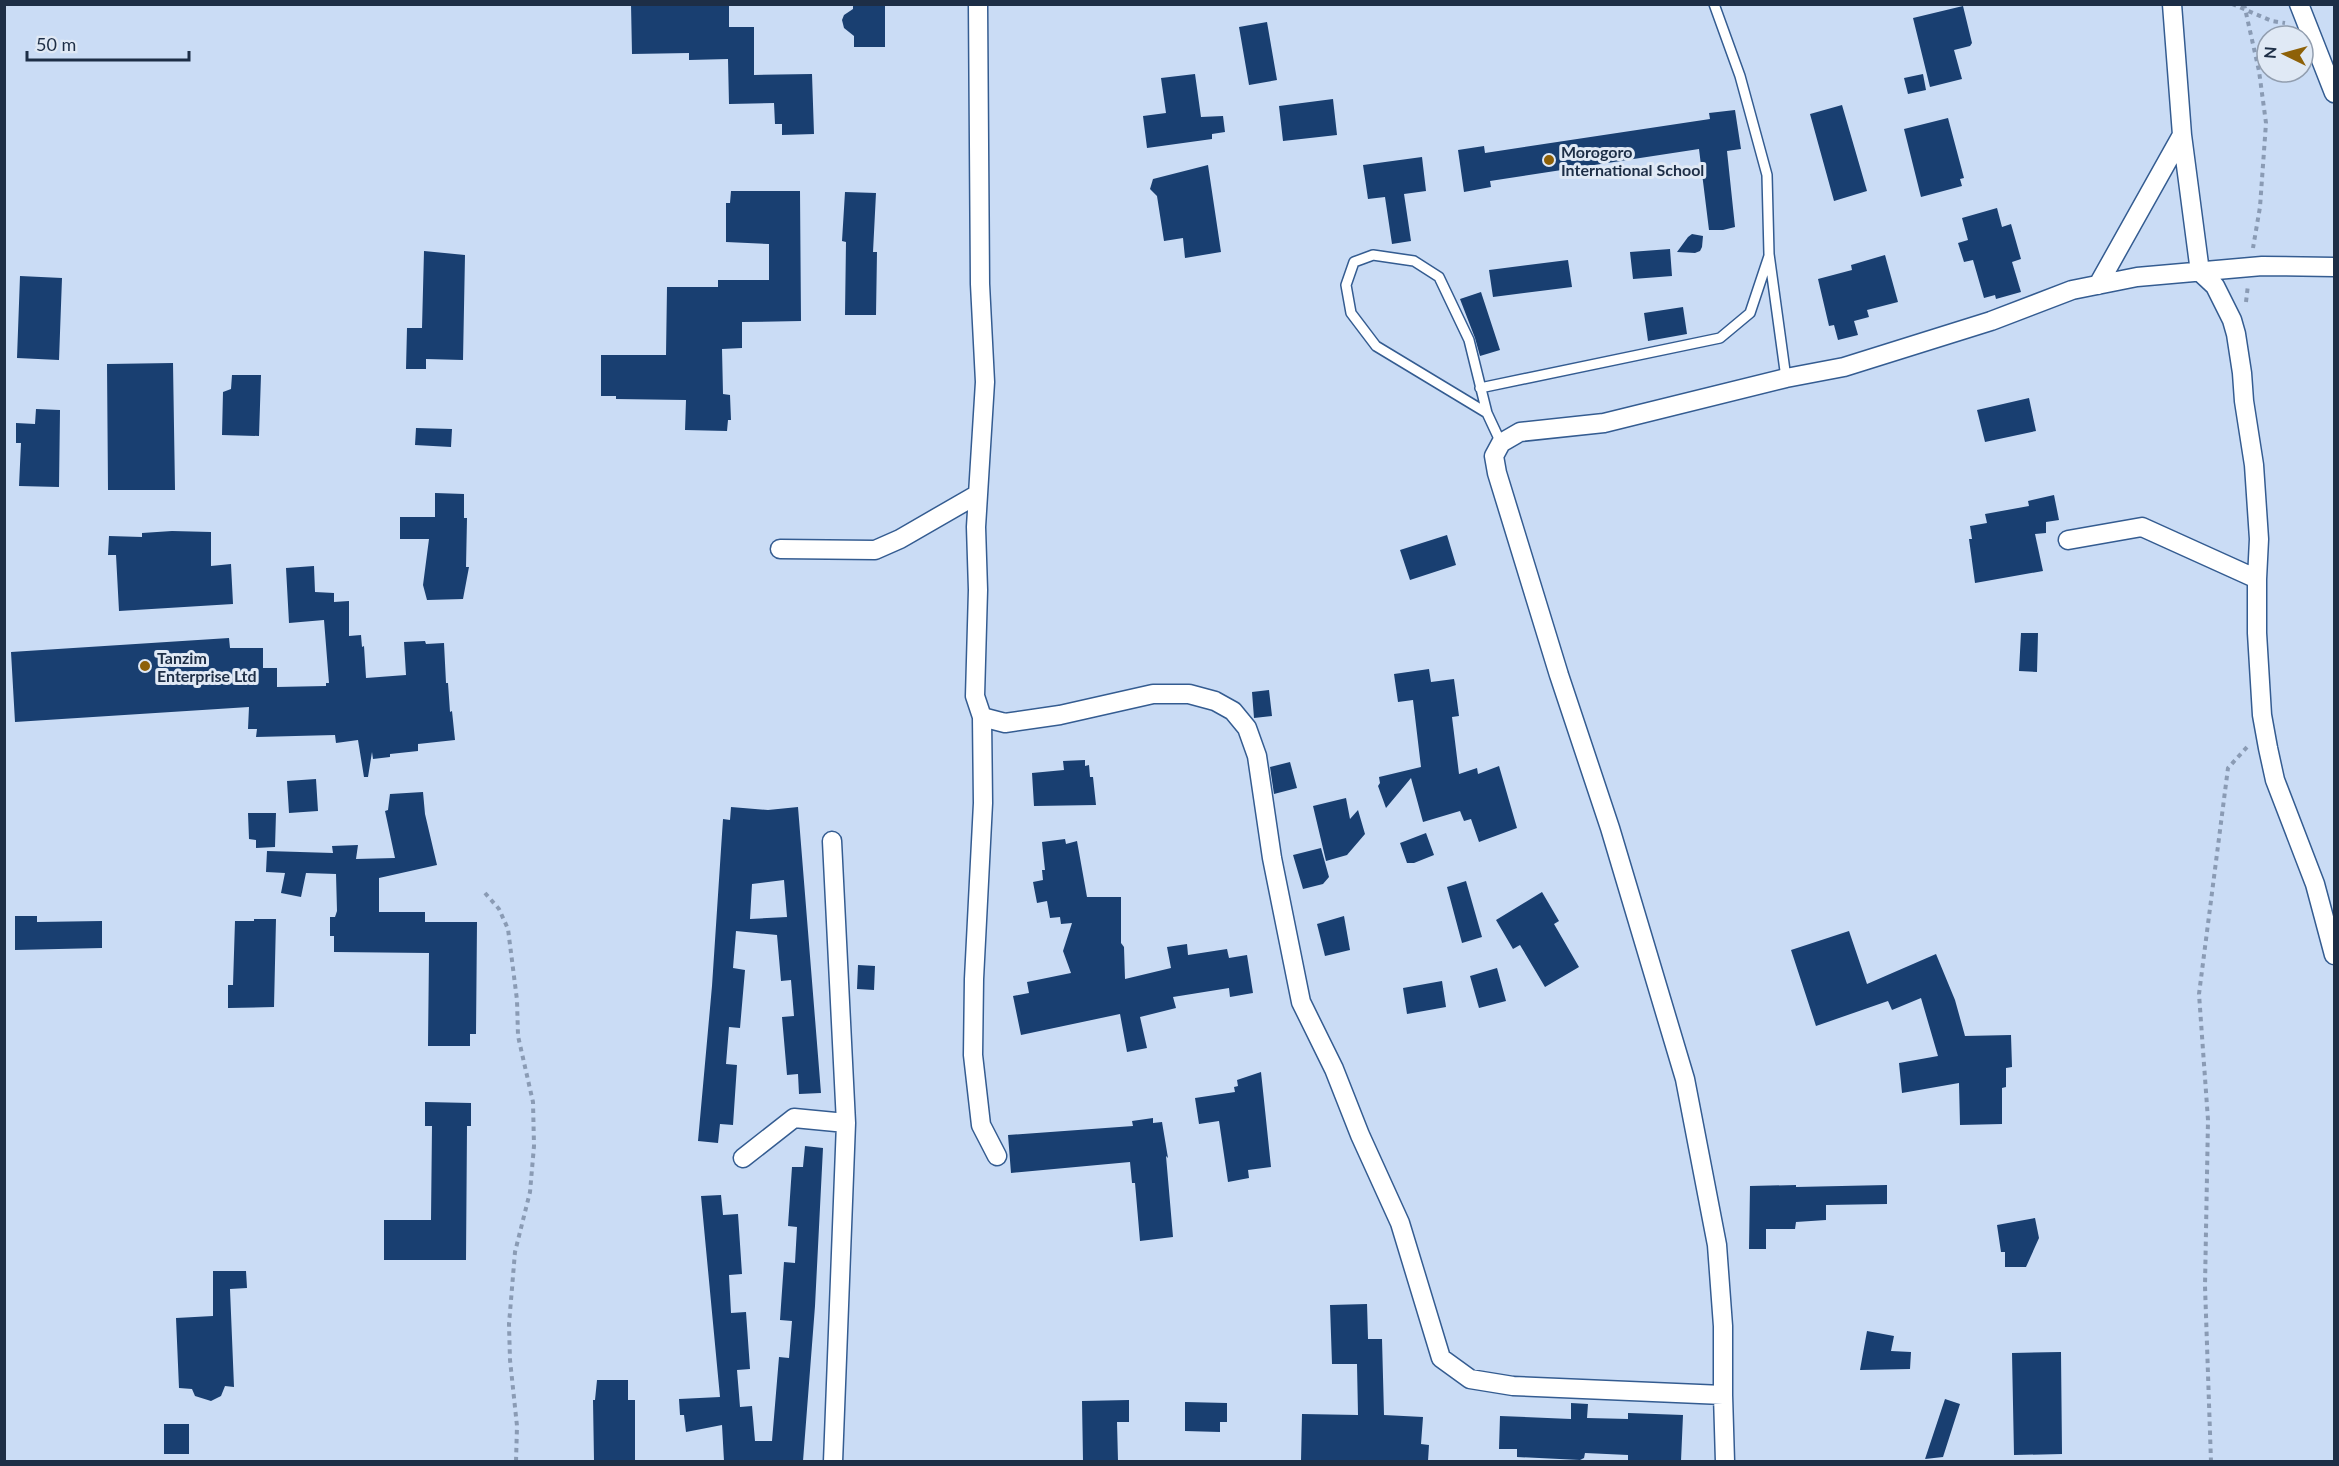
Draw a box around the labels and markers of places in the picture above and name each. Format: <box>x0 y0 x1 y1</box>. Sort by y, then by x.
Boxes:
place label: Morogoro International School <box>1561 142 1704 179</box>
marker: Morogoro International School <box>1542 153 1556 167</box>
place label: Tanzim Enterprise Ltd <box>157 648 257 685</box>
marker: Tanzim Enterprise Ltd <box>138 659 152 673</box>

